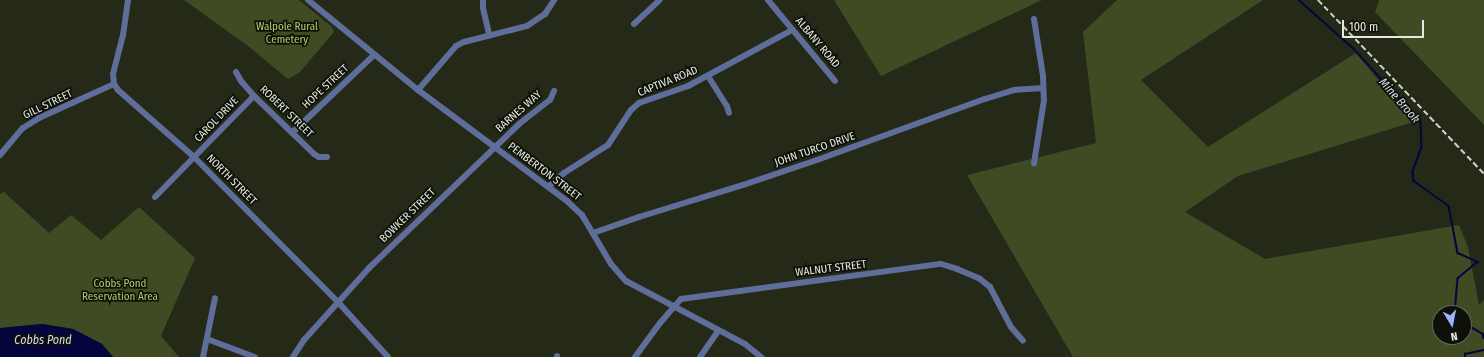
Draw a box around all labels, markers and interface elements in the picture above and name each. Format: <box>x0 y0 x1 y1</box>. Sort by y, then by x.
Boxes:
scale bar <box>1344 12 1426 38</box>
street label: ALBANY ROAD <box>792 15 842 71</box>
text: 100 m <box>1349 20 1378 34</box>
park label: Walpole Rural Cemetery <box>256 21 318 47</box>
street label: HOPE STREET <box>300 62 352 112</box>
street label: CAPTIVA ROAD <box>636 64 700 100</box>
water label: Mine Brook <box>1375 75 1423 127</box>
street label: ROBERT STREET <box>257 83 315 141</box>
street label: GILL STREET <box>21 87 75 123</box>
street label: BARNES WAY <box>493 88 545 136</box>
street label: CAROL DRIVE <box>192 95 242 145</box>
street label: JOHN TURCO DRIVE <box>773 130 857 170</box>
street label: PEMBERTON STREET <box>505 140 583 204</box>
street label: NORTH STREET <box>203 152 259 208</box>
street label: BOWKER STREET <box>377 186 439 246</box>
street label: WALNUT STREET <box>795 258 867 280</box>
park label: Cobbs Pond Reservation Area <box>82 278 158 304</box>
north arrow <box>1432 305 1472 345</box>
text: N <box>1450 329 1458 343</box>
water label: Cobbs Pond <box>14 334 72 348</box>

